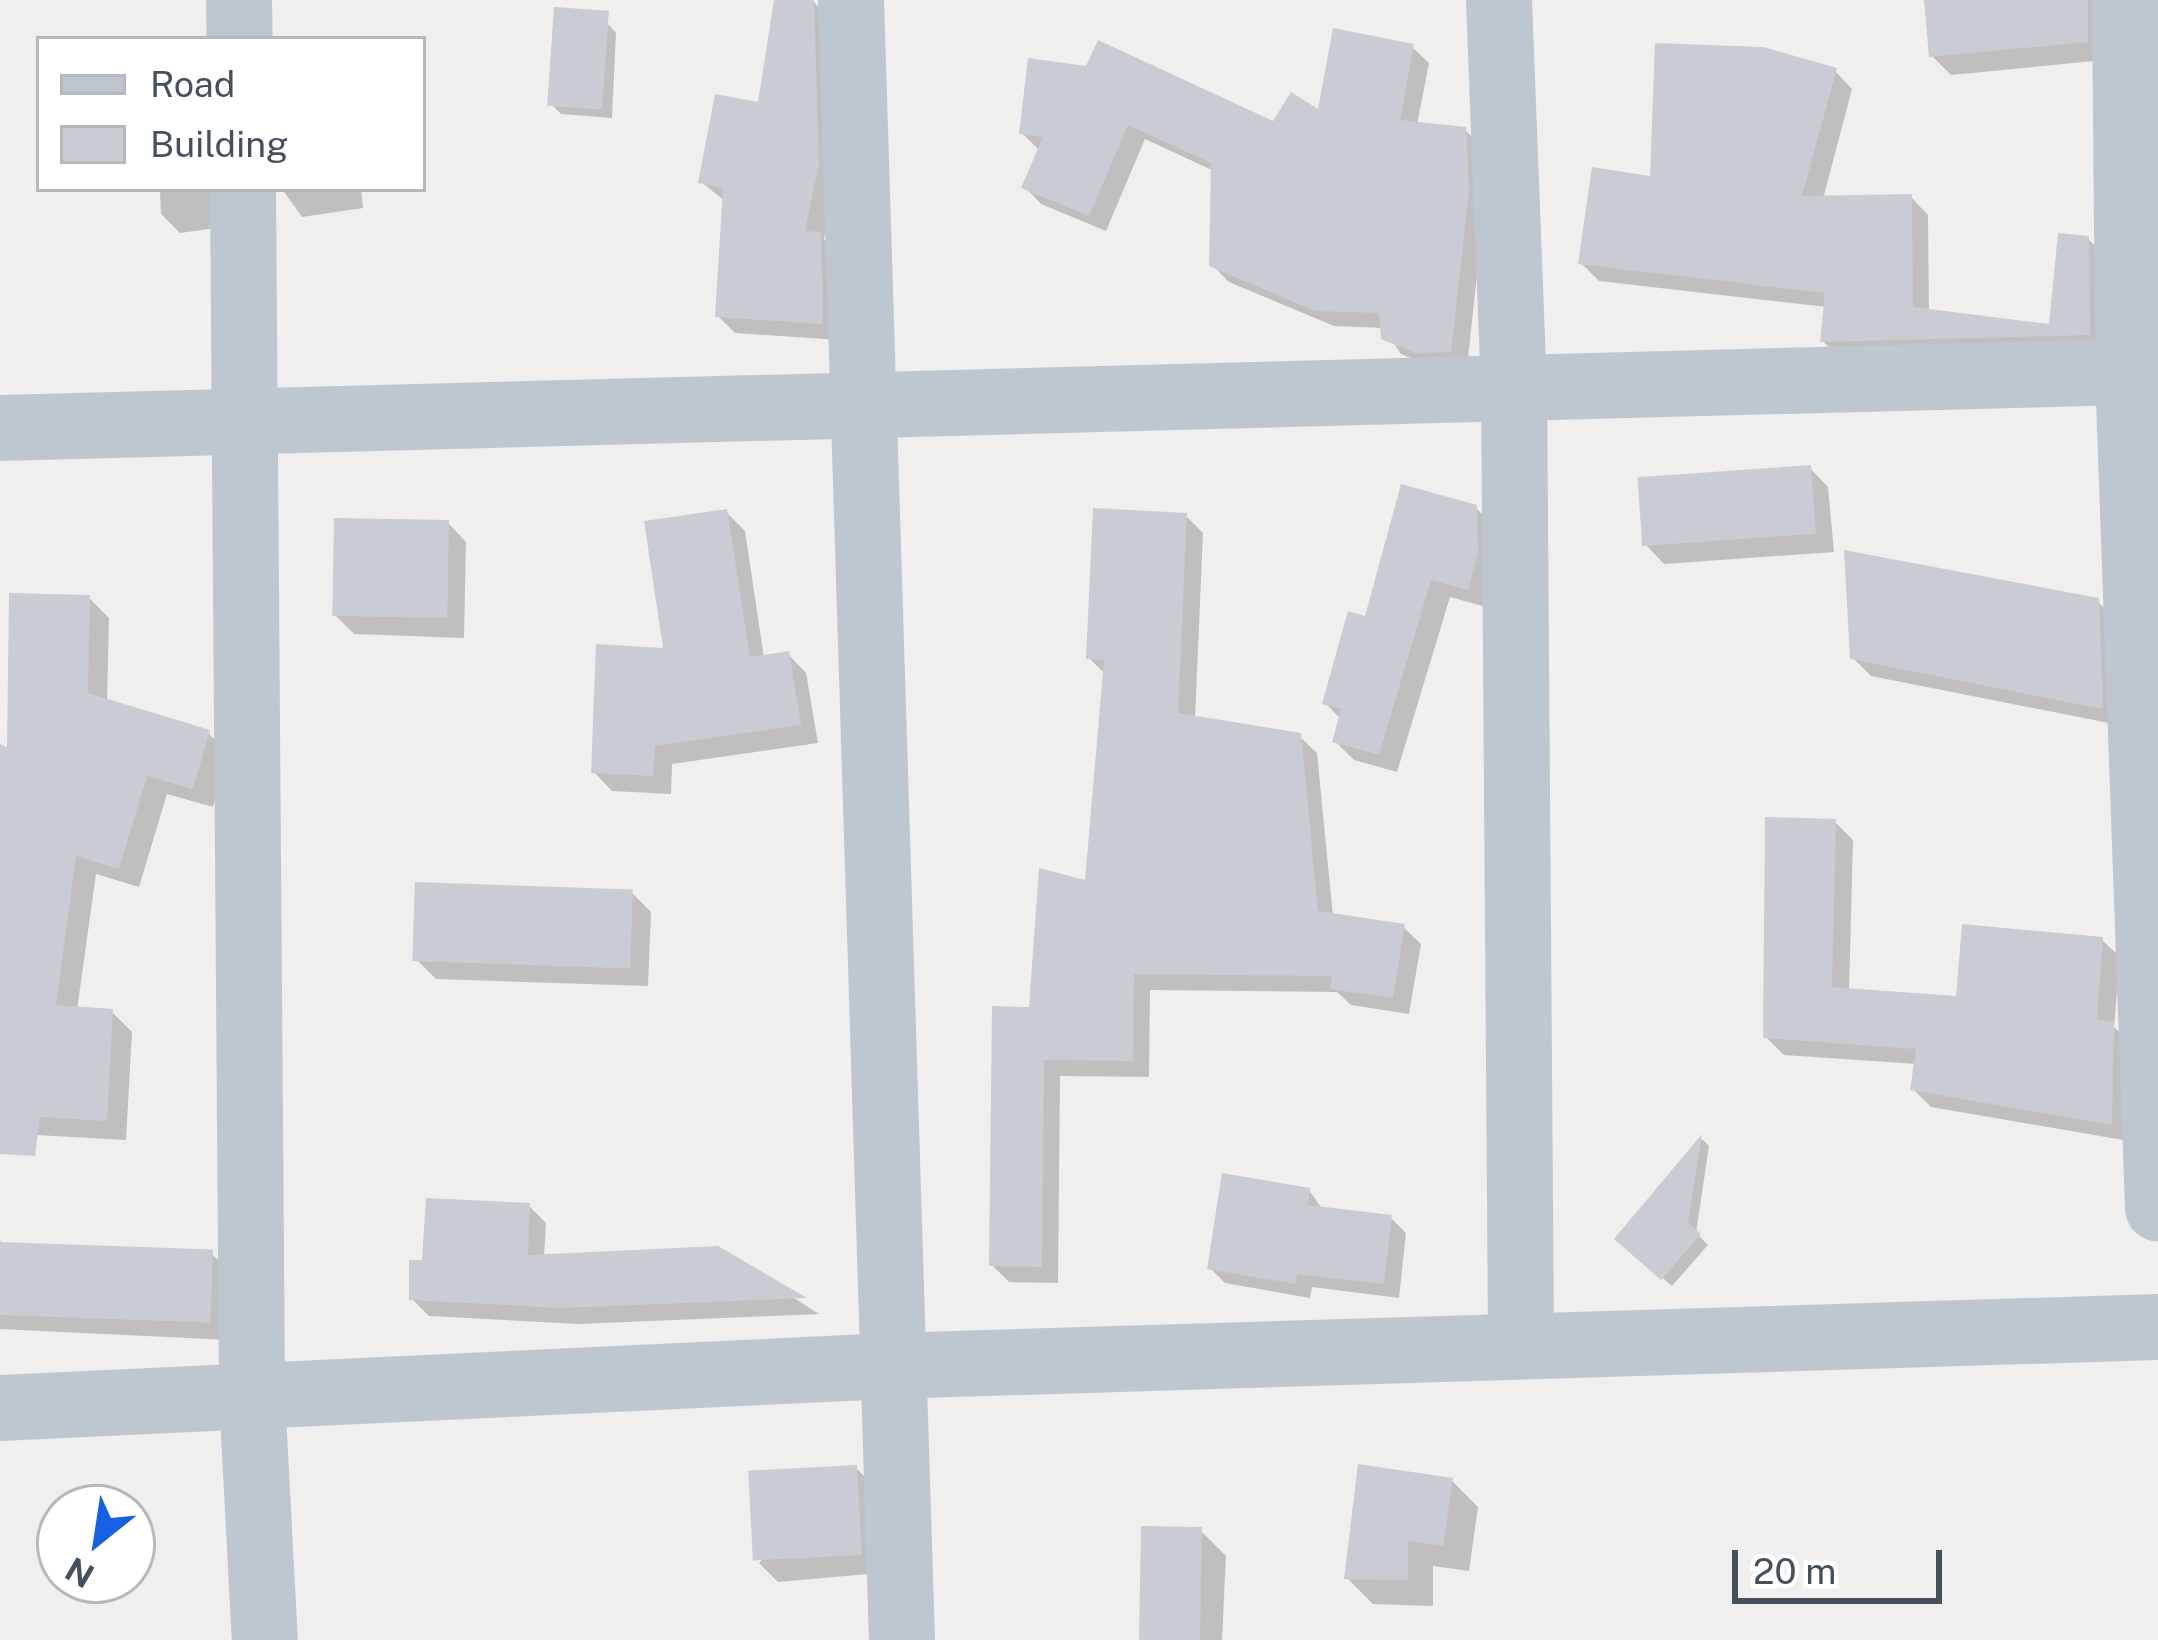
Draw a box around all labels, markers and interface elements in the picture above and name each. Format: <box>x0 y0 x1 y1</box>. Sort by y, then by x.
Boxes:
legend <box>36 36 426 192</box>
text: Road <box>150 63 235 105</box>
text: Building <box>150 123 288 165</box>
north arrow <box>36 1484 156 1604</box>
scale bar <box>1738 1526 1948 1600</box>
text: N <box>59 1550 100 1595</box>
text: 20 m <box>1753 1550 1836 1592</box>

